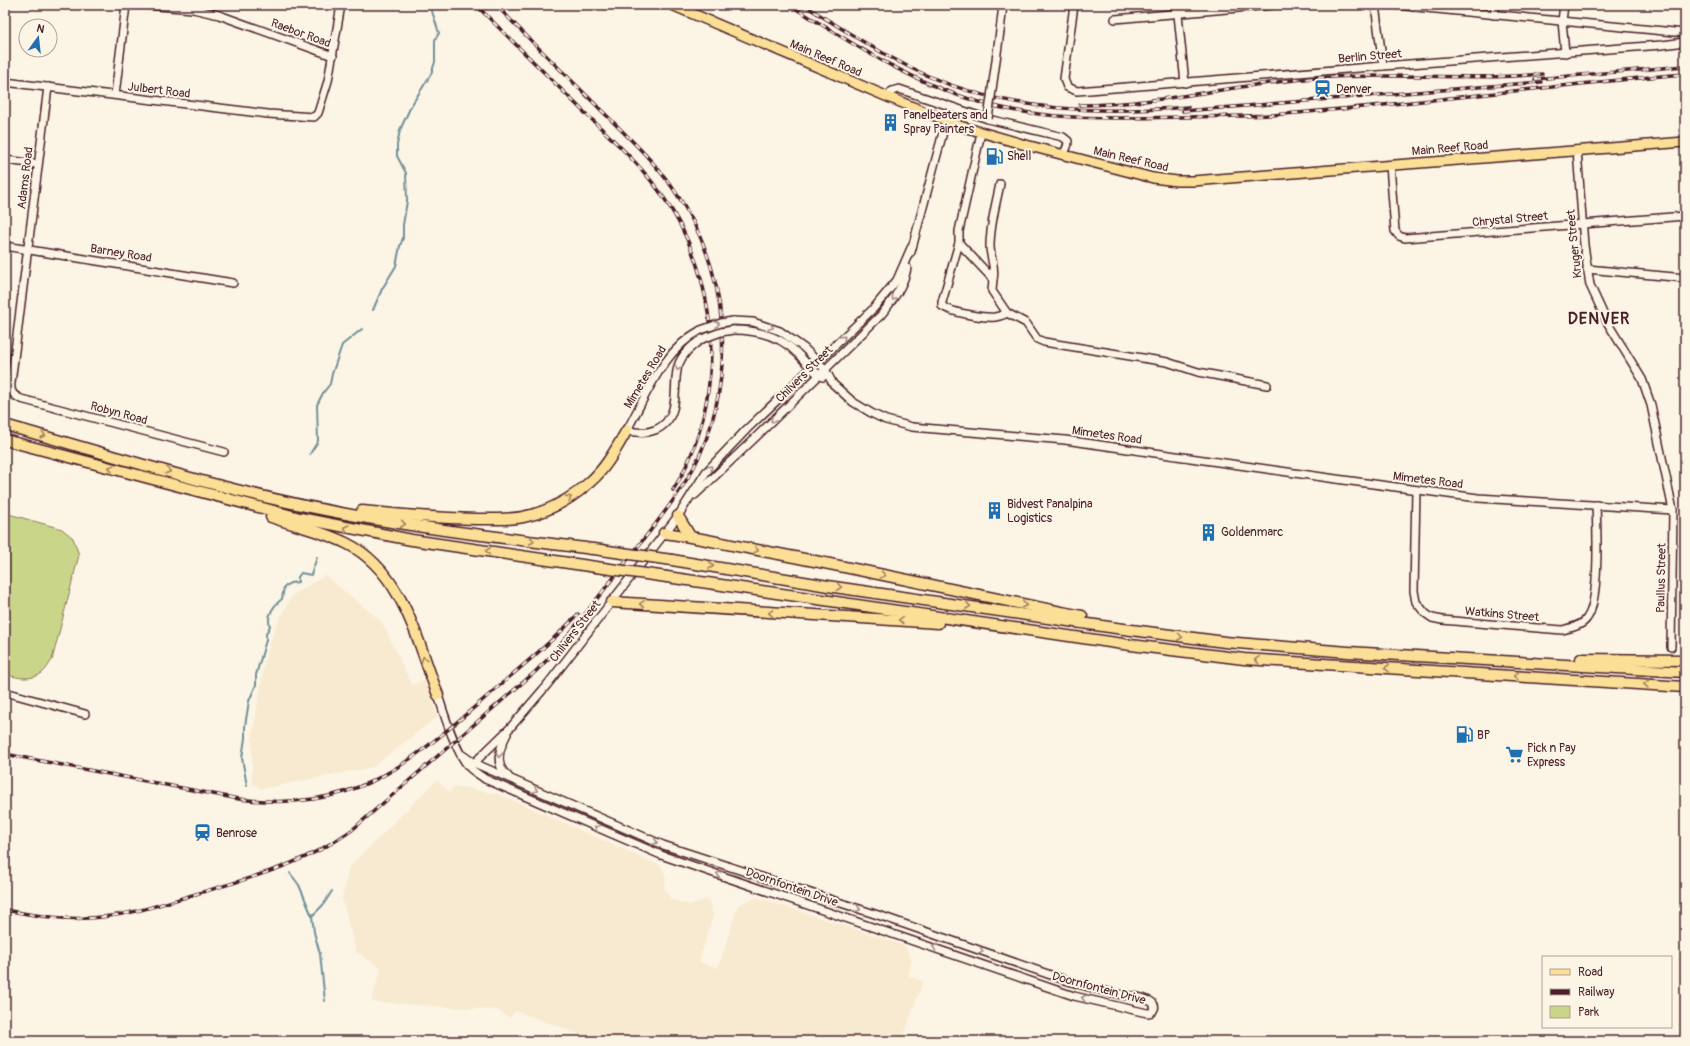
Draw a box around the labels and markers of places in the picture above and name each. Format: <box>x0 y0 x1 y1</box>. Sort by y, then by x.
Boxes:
station icon: Denver <box>1313 79 1333 99</box>
place label: Denver <box>1336 82 1372 97</box>
place label: Panelbeaters and Spray Painters <box>903 108 988 137</box>
building icon: Panelbeaters and Spray Painters <box>880 112 900 132</box>
fuel station icon: Shell <box>984 146 1004 166</box>
place label: Shell <box>1007 149 1031 164</box>
place label: Bidvest Panalpina Logistics <box>1007 497 1093 526</box>
building icon: Bidvest Panalpina Logistics <box>984 501 1004 521</box>
building icon: Goldenmarc <box>1198 522 1218 542</box>
place label: Goldenmarc <box>1221 525 1283 540</box>
fuel station icon: BP <box>1454 725 1474 745</box>
place label: BP <box>1477 728 1491 743</box>
place label: Pick n Pay Express <box>1527 741 1576 770</box>
supermarket icon: Pick n Pay Express <box>1504 745 1524 765</box>
station icon: Benrose <box>193 823 213 843</box>
place label: Benrose <box>216 826 257 841</box>

